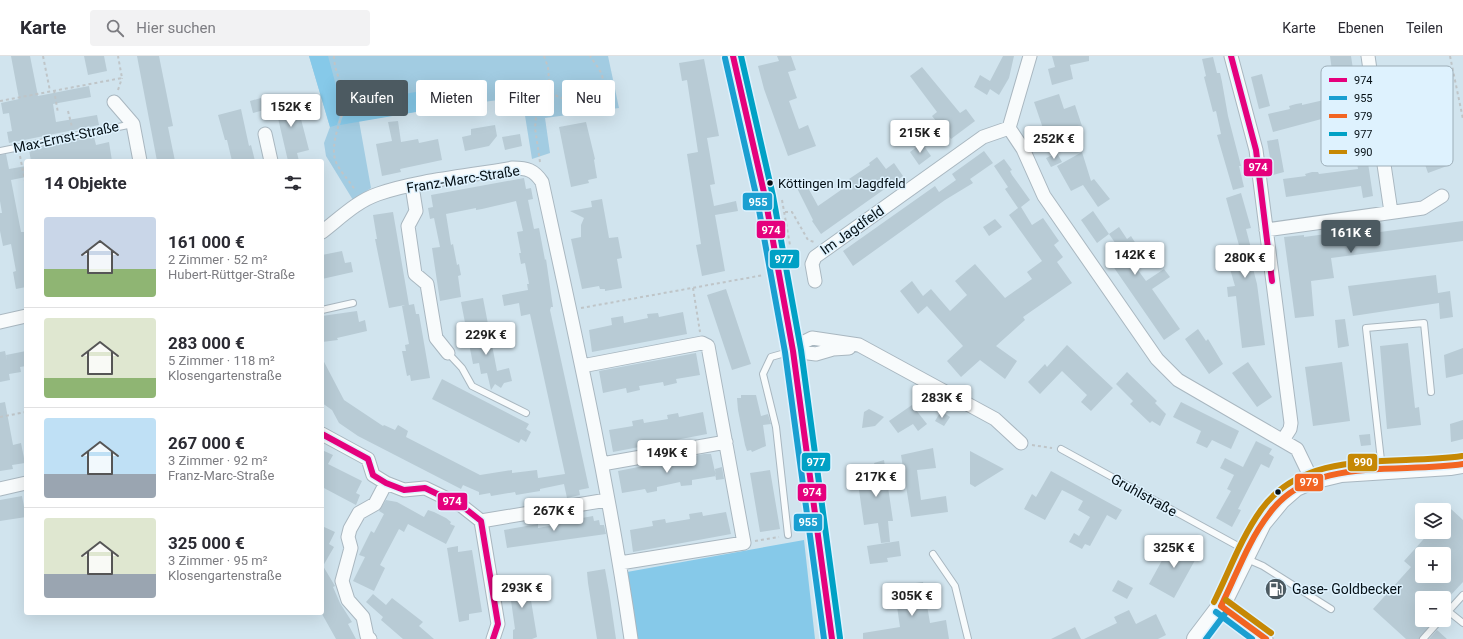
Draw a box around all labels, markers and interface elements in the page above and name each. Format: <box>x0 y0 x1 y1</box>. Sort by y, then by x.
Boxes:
search box <box>90 10 370 46</box>
text: Karte <box>20 16 66 39</box>
icon: search <box>104 17 126 39</box>
text: Hier suchen <box>136 19 216 37</box>
text: Karte <box>1282 20 1316 36</box>
text: Ebenen <box>1338 20 1384 36</box>
text: Teilen <box>1406 20 1443 36</box>
legend <box>1321 66 1453 166</box>
text: 974 <box>1354 74 1373 87</box>
chip: Kaufen <box>336 80 408 116</box>
chip: Mieten <box>416 80 487 116</box>
chip: Filter <box>495 80 554 116</box>
chip: Neu <box>562 80 615 116</box>
text: 955 <box>1354 92 1373 105</box>
pin: 152K € <box>258 94 324 128</box>
text: 152K € <box>270 99 312 114</box>
text: 979 <box>1354 110 1373 123</box>
street label: Max-Ernst-Straße <box>12 118 120 156</box>
pin: 215K € <box>887 120 953 154</box>
text: 215K € <box>899 125 941 140</box>
pin: 252K € <box>1021 126 1087 160</box>
text: 977 <box>1354 128 1373 141</box>
text: 252K € <box>1033 131 1075 146</box>
text: 990 <box>1354 146 1373 159</box>
line badge: 974 <box>1243 158 1273 177</box>
text: 974 <box>1249 161 1268 174</box>
street label: Franz-Marc-Straße <box>405 162 521 196</box>
icon: filters <box>282 172 304 194</box>
text: 14 Objekte <box>44 173 127 193</box>
place label: Köttingen Im Jagdfeld <box>778 176 906 191</box>
marker: Köttingen Im Jagdfeld <box>765 178 775 188</box>
line badge: 955 <box>742 192 773 211</box>
text: 955 <box>749 196 767 209</box>
street label: Im Jagdfeld <box>817 202 887 258</box>
line badge: 974 <box>756 220 786 239</box>
pin: 161K € <box>1318 220 1384 254</box>
text: 974 <box>762 224 781 237</box>
text: 161K € <box>1330 225 1372 240</box>
text: 161 000 € <box>168 232 245 252</box>
icon: home <box>76 233 124 281</box>
pin: 142K € <box>1102 242 1168 276</box>
pin: 280K € <box>1212 245 1278 279</box>
text: 142K € <box>1114 247 1156 262</box>
line badge: 977 <box>769 249 800 269</box>
text: 280K € <box>1224 250 1266 265</box>
text: 2 Zimmer · 52 m² <box>168 252 267 267</box>
text: 977 <box>775 253 793 266</box>
text: Hubert-Rüttger-Straße <box>168 267 295 282</box>
pin: 229K € <box>453 322 519 356</box>
text: 229K € <box>465 327 507 342</box>
text: 283 000 € <box>168 333 245 353</box>
icon: home <box>76 334 124 382</box>
text: 5 Zimmer · 118 m² <box>168 353 275 368</box>
text: Klosengartenstraße <box>168 368 282 383</box>
pin: 283K € <box>909 385 975 419</box>
text: 283K € <box>921 390 963 405</box>
text: 267 000 € <box>168 433 245 453</box>
icon: home <box>76 434 124 482</box>
pin: 149K € <box>634 440 700 474</box>
text: 149K € <box>646 445 688 460</box>
line badge: 977 <box>801 452 831 472</box>
text: 3 Zimmer · 92 m² <box>168 453 267 468</box>
line badge: 990 <box>1347 453 1378 472</box>
text: 977 <box>807 456 825 469</box>
text: 990 <box>1354 456 1372 469</box>
pin: 217K € <box>843 464 909 498</box>
text: Franz-Marc-Straße <box>168 468 274 483</box>
text: 217K € <box>855 469 897 484</box>
street label: Gruhlstraße <box>1108 470 1180 520</box>
line badge: 979 <box>1294 473 1324 492</box>
text: 979 <box>1300 476 1318 489</box>
line badge: 974 <box>797 483 827 502</box>
text: 974 <box>803 486 822 499</box>
unlabelled marker <box>1273 487 1283 497</box>
line badge: 974 <box>437 492 468 511</box>
text: 974 <box>443 495 462 508</box>
pin: 267K € <box>521 498 587 532</box>
text: 267K € <box>533 503 575 518</box>
map controls <box>1415 503 1451 627</box>
button: layers <box>1415 503 1451 539</box>
line badge: 955 <box>793 513 823 532</box>
text: 955 <box>799 516 817 529</box>
text: 325 000 € <box>168 533 245 553</box>
icon: home <box>76 534 124 582</box>
pin: 325K € <box>1141 535 1207 569</box>
text: 325K € <box>1153 540 1195 555</box>
button: + <box>1415 547 1451 583</box>
text: 3 Zimmer · 95 m² <box>168 553 267 568</box>
text: Klosengartenstraße <box>168 568 282 583</box>
pin: 293K € <box>489 575 555 609</box>
fuel station icon: Gase- Goldbecker <box>1263 576 1289 602</box>
text: 293K € <box>501 580 543 595</box>
place label: Gase- Goldbecker <box>1292 581 1402 597</box>
pin: 305K € <box>879 583 945 617</box>
text: 305K € <box>891 588 933 603</box>
button: − <box>1415 591 1451 627</box>

